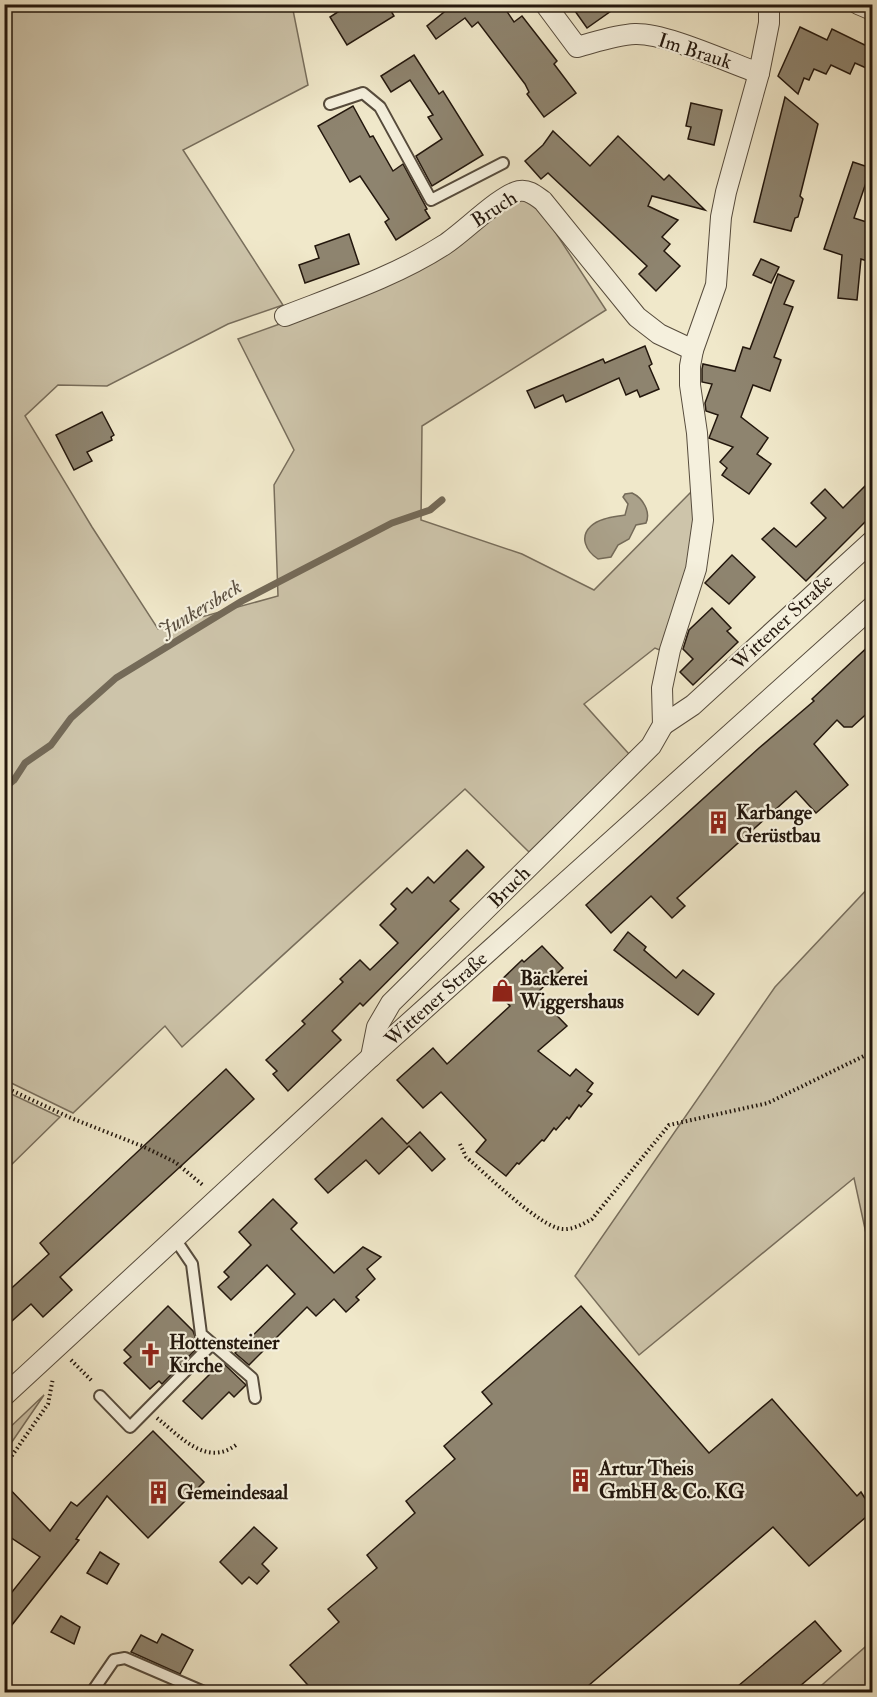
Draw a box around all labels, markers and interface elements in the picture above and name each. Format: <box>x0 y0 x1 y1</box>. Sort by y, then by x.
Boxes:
street label: Im Brauk <box>655 27 736 75</box>
street label: Bruch <box>466 185 522 233</box>
street label: Wittener Straße <box>725 569 838 676</box>
water label: Junkersbeck <box>153 573 247 645</box>
place label: Karbange Gerüstbau <box>736 800 821 848</box>
building icon: Karbange Gerüstbau <box>705 810 731 836</box>
street label: Bruch <box>483 860 536 913</box>
street label: Wittener Straße <box>379 946 493 1052</box>
place label: Bäckerei Wiggershaus <box>519 966 624 1015</box>
shop icon: Bäckerei Wiggershaus <box>489 977 515 1003</box>
place label: Hottensteiner Kirche <box>169 1330 280 1378</box>
church icon: Hottensteiner Kirche <box>138 1341 164 1367</box>
place label: Artur Theis GmbH & Co. KG <box>598 1456 745 1504</box>
building icon: Artur Theis GmbH & Co. KG <box>568 1467 594 1493</box>
building icon: Gemeindesaal <box>146 1479 172 1505</box>
place label: Gemeindesaal <box>177 1480 289 1505</box>

